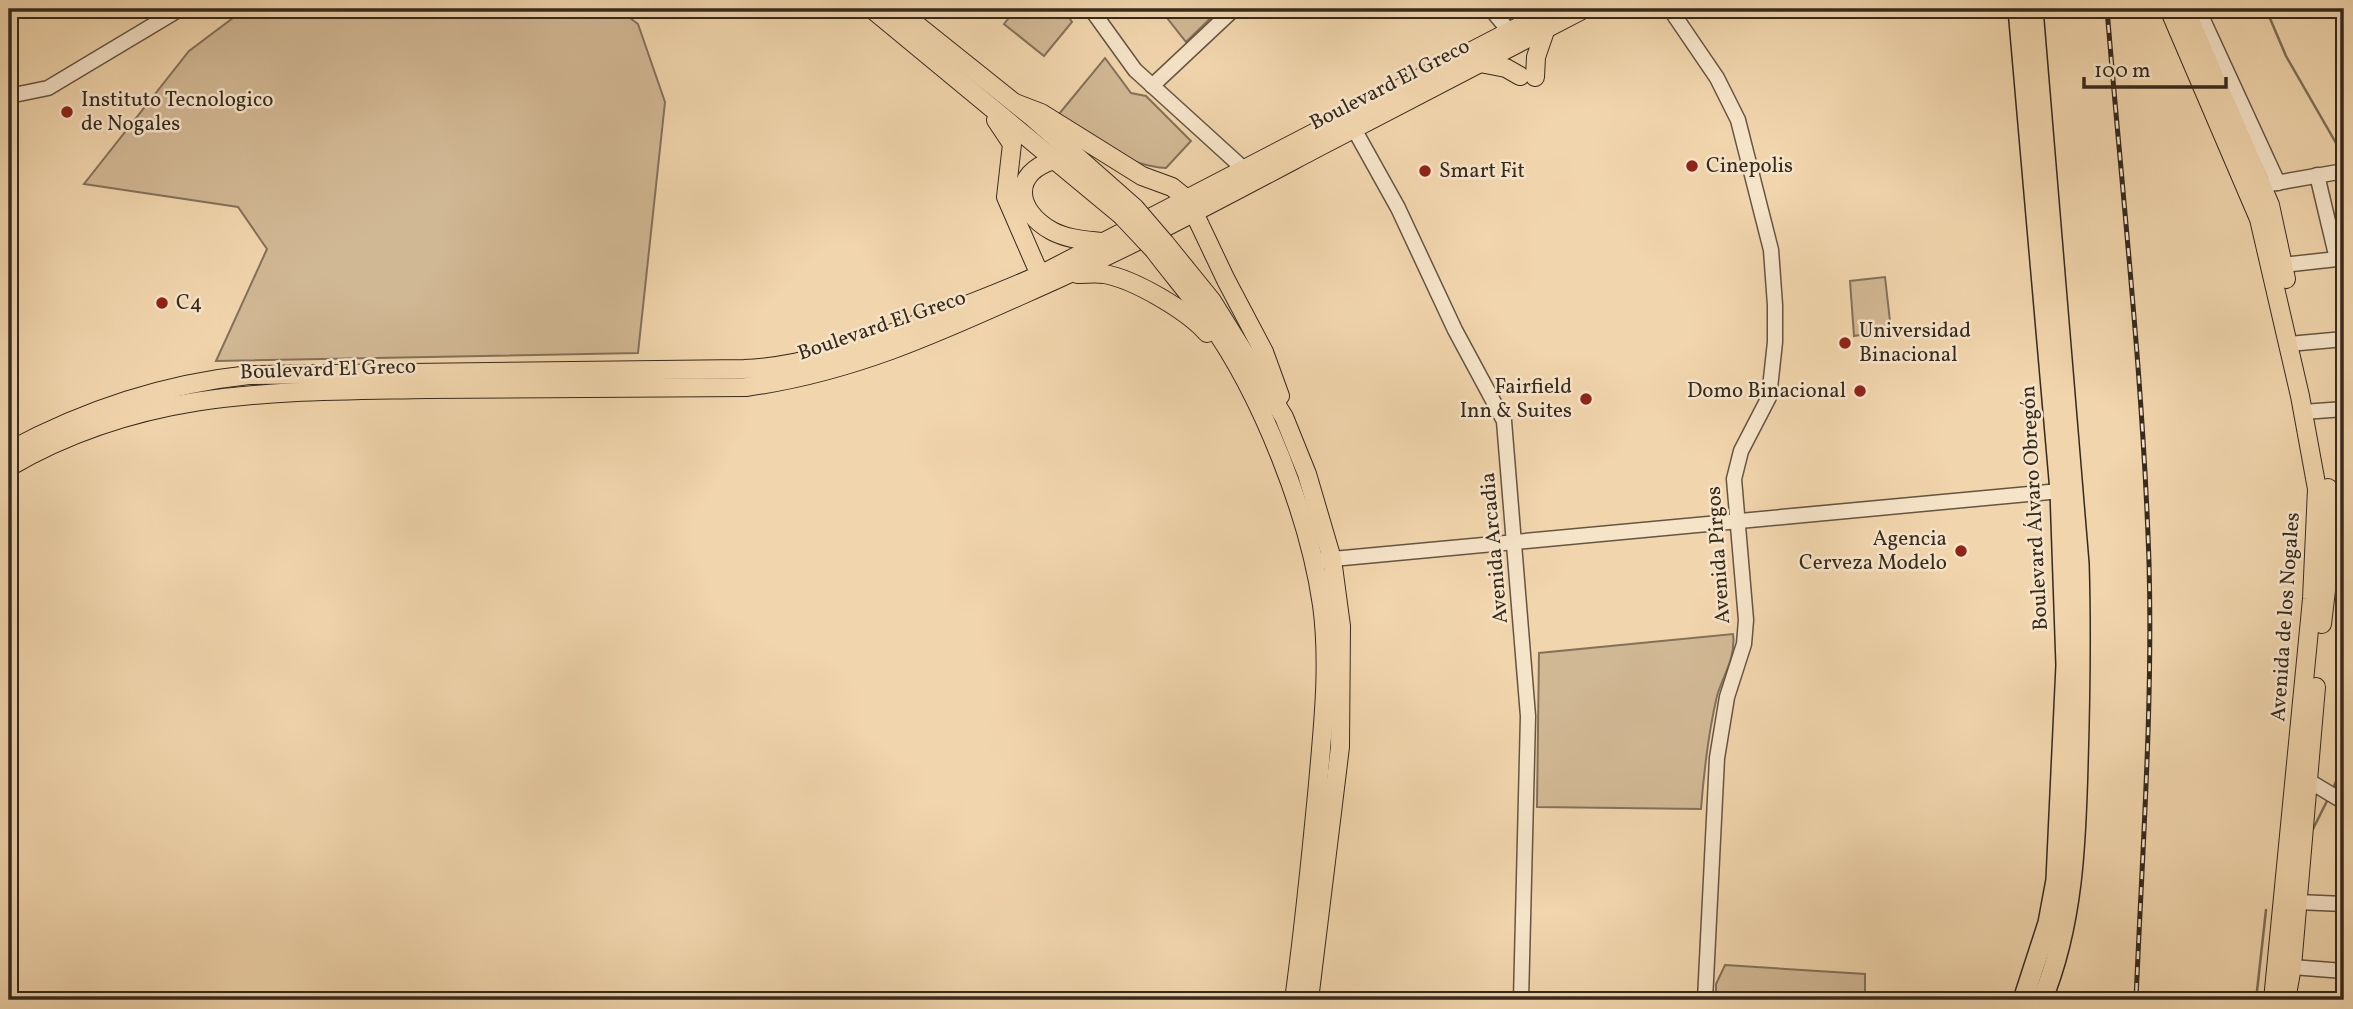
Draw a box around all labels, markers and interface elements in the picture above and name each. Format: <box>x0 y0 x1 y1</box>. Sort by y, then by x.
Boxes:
street label: Boulevard El Greco <box>1305 32 1475 138</box>
scale bar <box>2084 46 2225 90</box>
text: 100 m <box>2094 57 2151 86</box>
place label: Instituto Tecnologico de Nogales <box>81 86 274 139</box>
marker: Instituto Tecnologico de Nogales <box>59 104 75 120</box>
place label: Cinepolis <box>1706 152 1793 181</box>
place label: Smart Fit <box>1439 157 1525 186</box>
marker: Cinepolis <box>1684 158 1700 174</box>
marker: Smart Fit <box>1417 163 1433 179</box>
street label: Boulevard El Greco <box>794 284 970 368</box>
place label: C4 <box>176 289 202 318</box>
marker: C4 <box>154 295 170 311</box>
place label: Universidad Binacional <box>1859 317 1971 370</box>
marker: Universidad Binacional <box>1837 335 1853 351</box>
street label: Boulevard El Greco <box>239 352 417 388</box>
place label: Fairfield Inn & Suites <box>1460 373 1572 426</box>
place label: Domo Binacional <box>1687 377 1846 406</box>
marker: Domo Binacional <box>1852 383 1868 399</box>
street label: Boulevard Álvaro Obregón <box>2014 385 2056 631</box>
marker: Fairfield Inn & Suites <box>1578 391 1594 407</box>
street label: Avenida Arcadia <box>1474 471 1516 625</box>
street label: Avenida Pirgos <box>1700 485 1738 625</box>
street label: Avenida de los Nogales <box>2264 511 2308 723</box>
place label: Agencia Cerveza Modelo <box>1799 525 1947 578</box>
marker: Agencia Cerveza Modelo <box>1953 543 1969 559</box>

